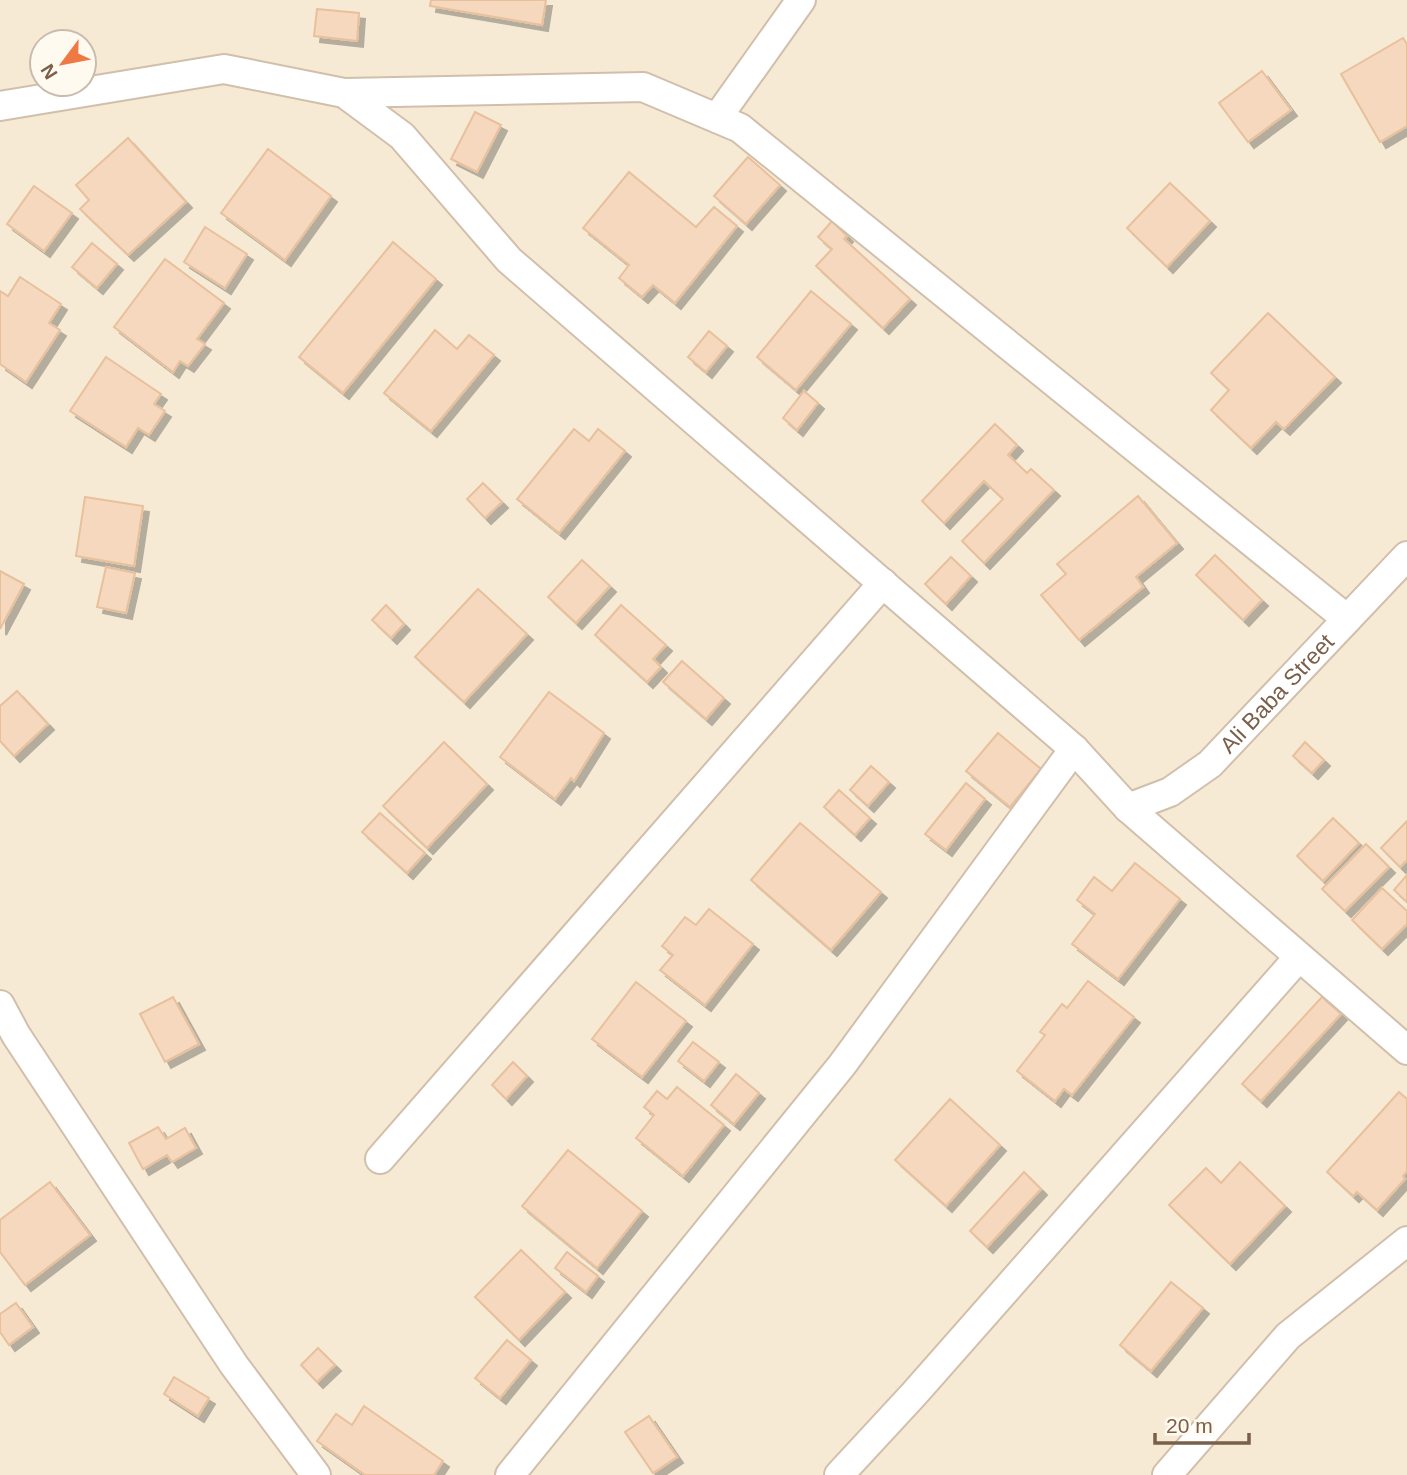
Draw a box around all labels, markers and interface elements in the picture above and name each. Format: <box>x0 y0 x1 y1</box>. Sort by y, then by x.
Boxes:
north arrow <box>28 28 98 98</box>
text: N <box>36 60 62 83</box>
street label: Ali Baba Street <box>1215 628 1339 758</box>
scale bar <box>1155 1402 1250 1446</box>
text: 20 m <box>1166 1414 1213 1437</box>

